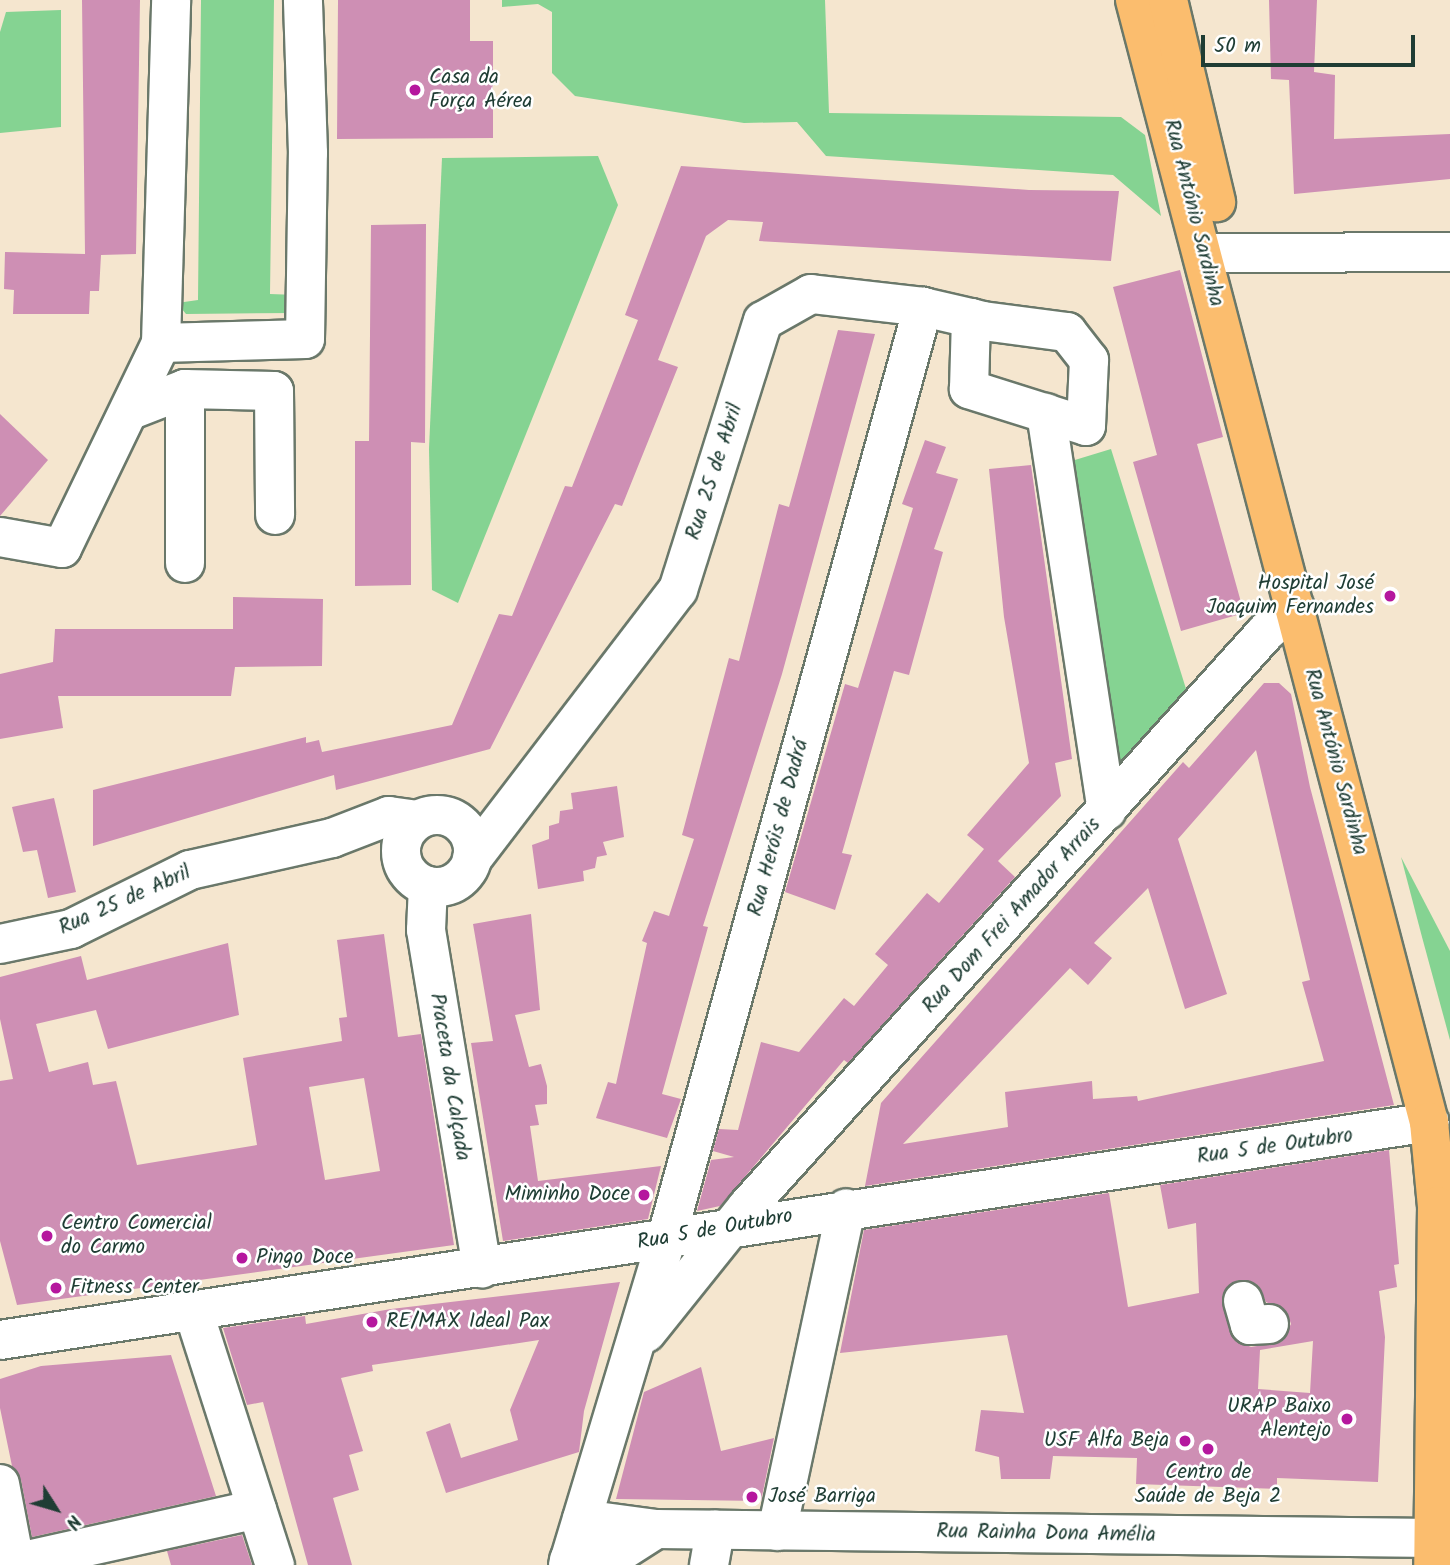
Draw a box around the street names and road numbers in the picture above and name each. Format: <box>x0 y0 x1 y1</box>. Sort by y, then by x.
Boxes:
street label: Rua António Sardinha <box>1158 117 1228 309</box>
street label: Rua 25 de Abril <box>681 401 749 543</box>
street label: Rua António Sardinha <box>1298 666 1372 858</box>
street label: Rua Heróis de Dadrá <box>743 737 815 919</box>
street label: Rua Dom Frei Amador Arrais <box>917 813 1107 1019</box>
street label: Rua 25 de Abril <box>55 861 195 941</box>
street label: Praceta da Calçada <box>423 991 475 1163</box>
street label: Rua 5 de Outubro <box>1195 1124 1355 1170</box>
street label: Rua 5 de Outubro <box>635 1204 795 1256</box>
street label: Rua Rainha Dona Amélia <box>936 1519 1156 1549</box>

